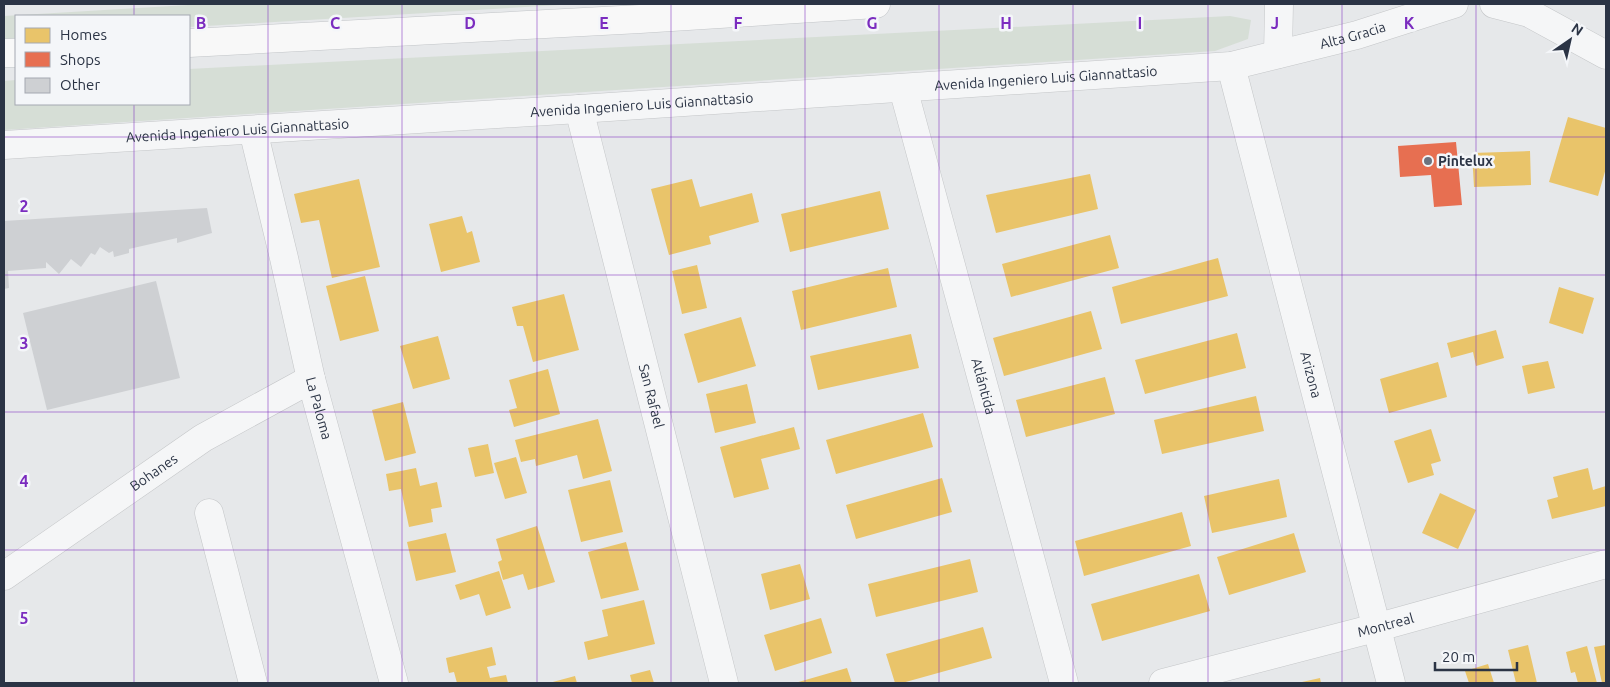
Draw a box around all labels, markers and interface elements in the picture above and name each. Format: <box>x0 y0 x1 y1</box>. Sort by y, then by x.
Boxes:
text: B <box>196 14 206 32</box>
text: C <box>330 14 340 32</box>
text: D <box>464 14 476 32</box>
text: E <box>599 14 609 32</box>
text: F <box>734 14 743 32</box>
text: G <box>866 14 878 32</box>
text: H <box>1000 14 1012 32</box>
text: I <box>1138 14 1142 32</box>
text: J <box>1271 14 1279 32</box>
text: K <box>1404 14 1415 32</box>
legend <box>15 15 190 105</box>
north arrow <box>1545 15 1595 65</box>
street label: Alta Gracia <box>1318 18 1388 52</box>
text: N <box>1568 20 1586 39</box>
text: Homes <box>60 26 107 43</box>
text: Shops <box>60 51 101 68</box>
street label: Avenida Ingeniero Luis Giannattasio <box>934 63 1158 94</box>
text: Other <box>60 76 100 93</box>
street label: Avenida Ingeniero Luis Giannattasio <box>530 90 754 120</box>
street label: Avenida Ingeniero Luis Giannattasio <box>125 115 350 145</box>
place label: Pintelux <box>1438 153 1493 169</box>
marker: Pintelux <box>1422 155 1434 167</box>
text: 2 <box>19 197 29 215</box>
text: 3 <box>19 334 29 352</box>
street label: Arizona <box>1297 350 1325 400</box>
street label: Atlántida <box>968 356 999 416</box>
street label: San Rafael <box>636 362 667 430</box>
street label: La Paloma <box>303 375 335 441</box>
street label: Bohanes <box>127 450 180 494</box>
text: 4 <box>19 472 29 490</box>
text: 5 <box>19 609 29 627</box>
street label: Montreal <box>1356 610 1416 640</box>
scale bar <box>1435 640 1518 672</box>
text: 20 m <box>1442 648 1475 665</box>

